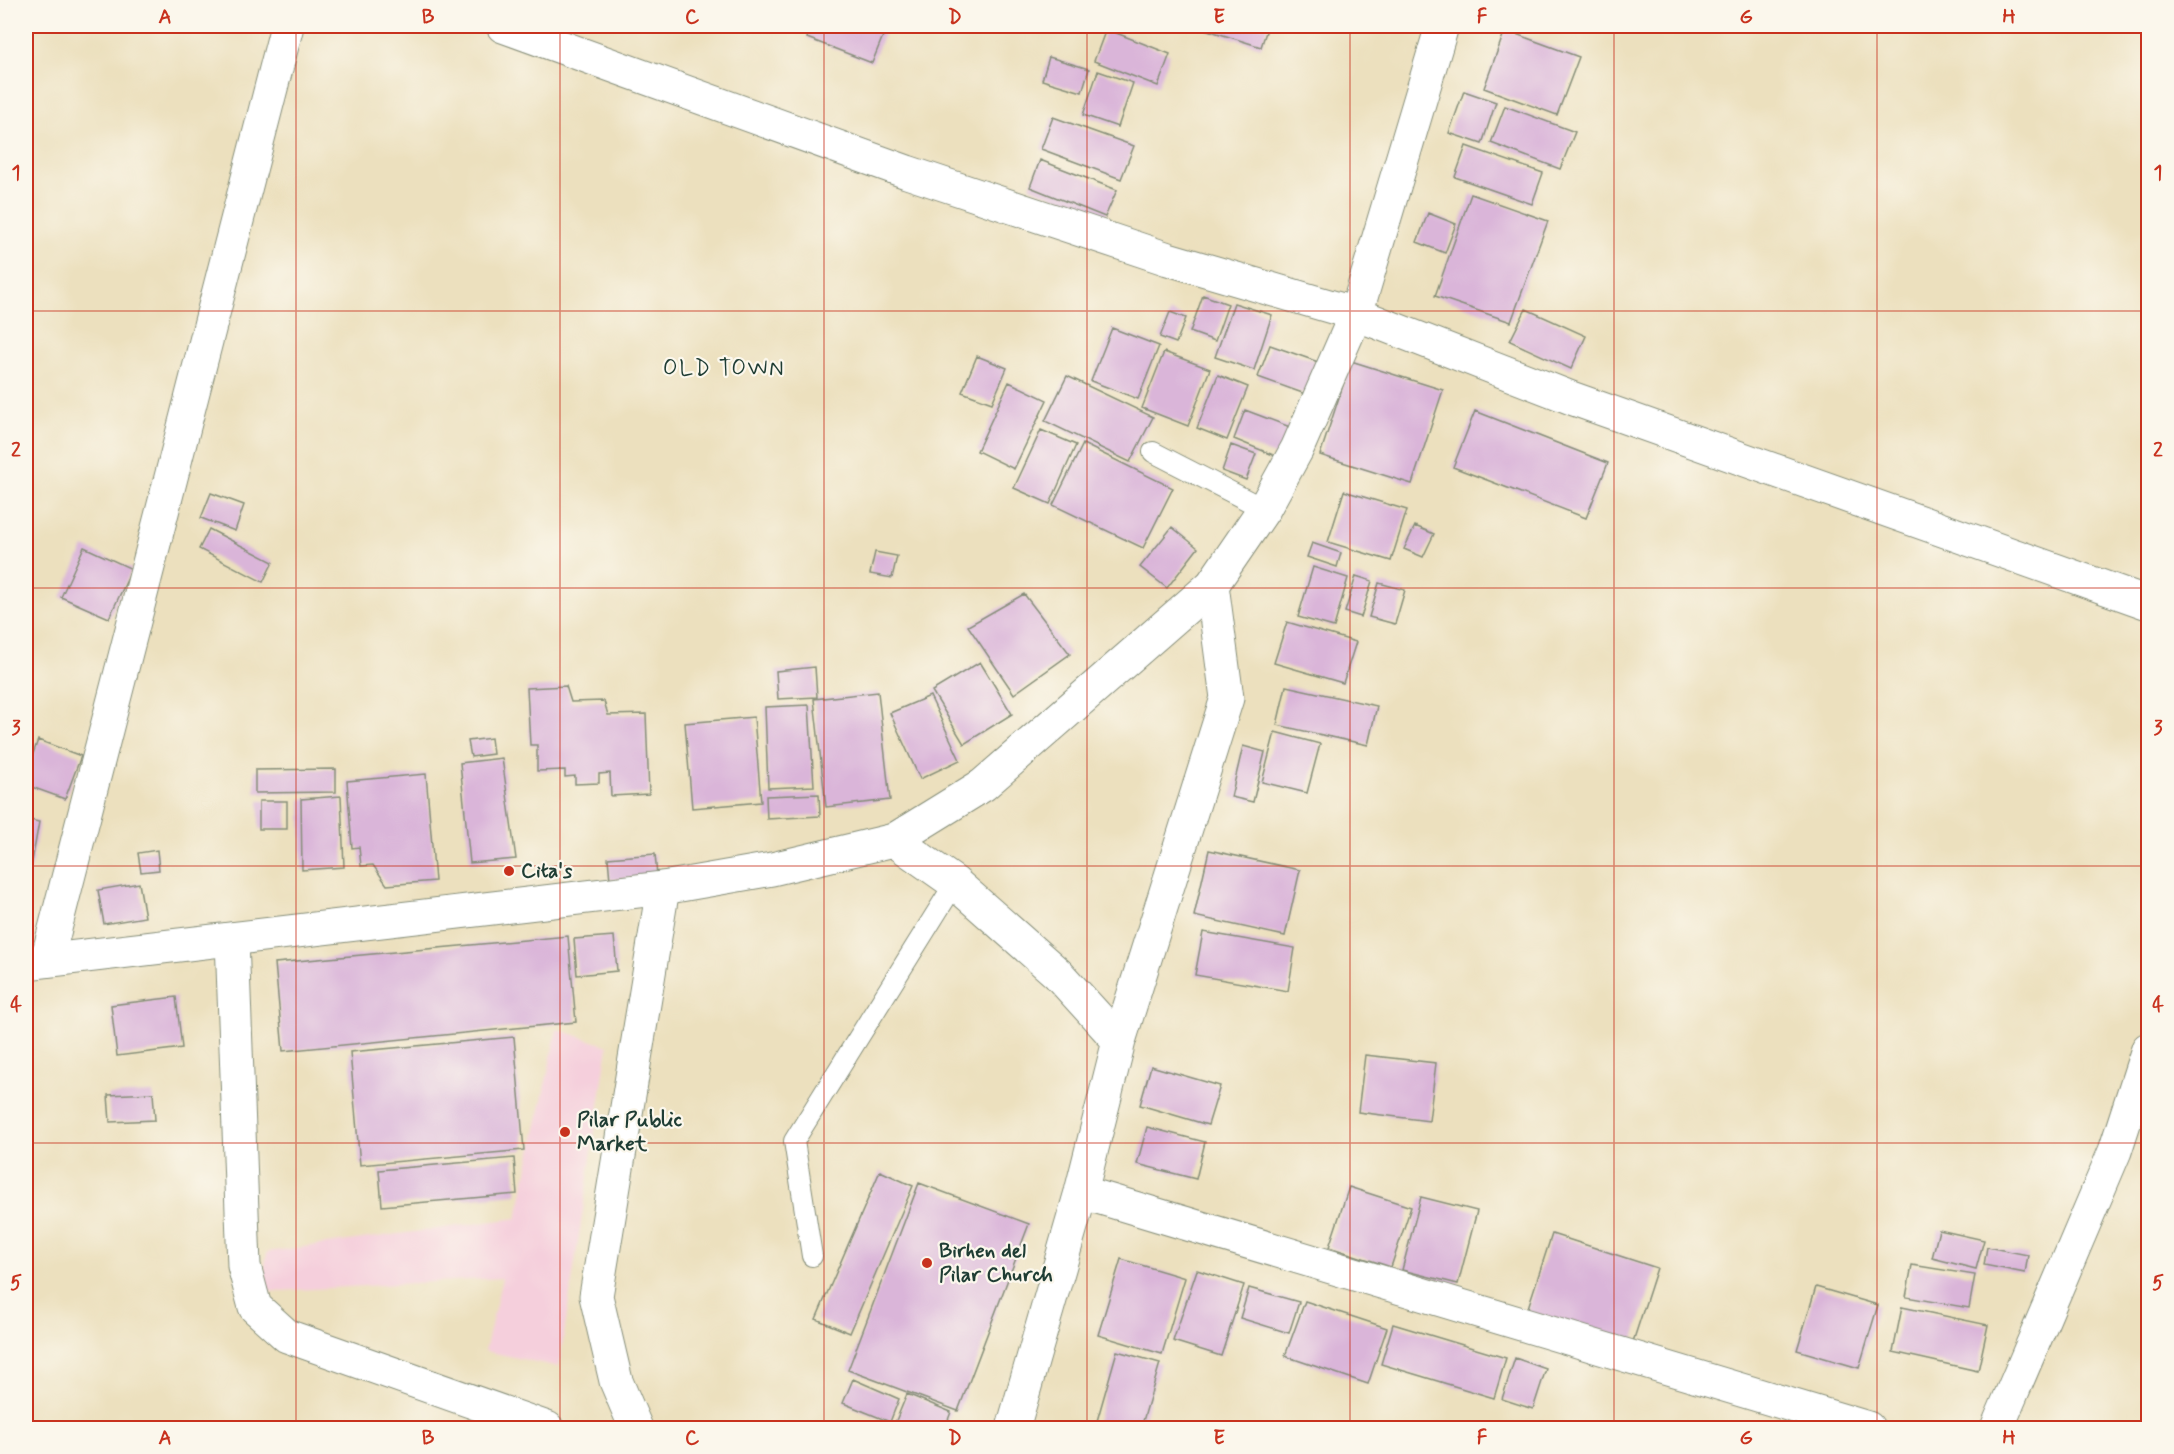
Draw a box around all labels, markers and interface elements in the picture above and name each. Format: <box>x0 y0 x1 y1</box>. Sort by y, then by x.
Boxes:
text: A <box>158 4 172 31</box>
text: B <box>422 4 435 31</box>
text: C <box>685 4 700 31</box>
text: D <box>948 4 962 31</box>
text: E <box>1213 4 1225 31</box>
text: F <box>1477 4 1488 31</box>
text: G <box>1739 4 1753 31</box>
text: H <box>2002 4 2016 31</box>
text: 1 <box>12 160 20 187</box>
text: 1 <box>2154 160 2162 187</box>
district label: OLD TOWN <box>663 355 785 383</box>
text: 2 <box>11 437 21 464</box>
text: 2 <box>2153 437 2163 464</box>
text: 3 <box>11 715 21 742</box>
text: 3 <box>2153 715 2163 742</box>
place label: Cita's <box>521 857 573 885</box>
marker: Cita's <box>502 864 516 878</box>
text: 4 <box>10 992 22 1019</box>
text: 4 <box>2152 992 2164 1019</box>
place label: Pilar Public Market <box>577 1106 683 1158</box>
marker: Pilar Public Market <box>558 1125 572 1139</box>
place label: Birhen del Pilar Church <box>939 1237 1053 1289</box>
marker: Birhen del Pilar Church <box>920 1256 934 1270</box>
text: 5 <box>10 1270 22 1297</box>
text: 5 <box>2152 1270 2164 1297</box>
text: A <box>158 1425 172 1452</box>
text: B <box>422 1425 435 1452</box>
text: C <box>685 1425 700 1452</box>
text: D <box>948 1425 962 1452</box>
text: E <box>1213 1425 1225 1452</box>
text: F <box>1477 1425 1488 1452</box>
text: G <box>1739 1425 1753 1452</box>
text: H <box>2002 1425 2016 1452</box>

